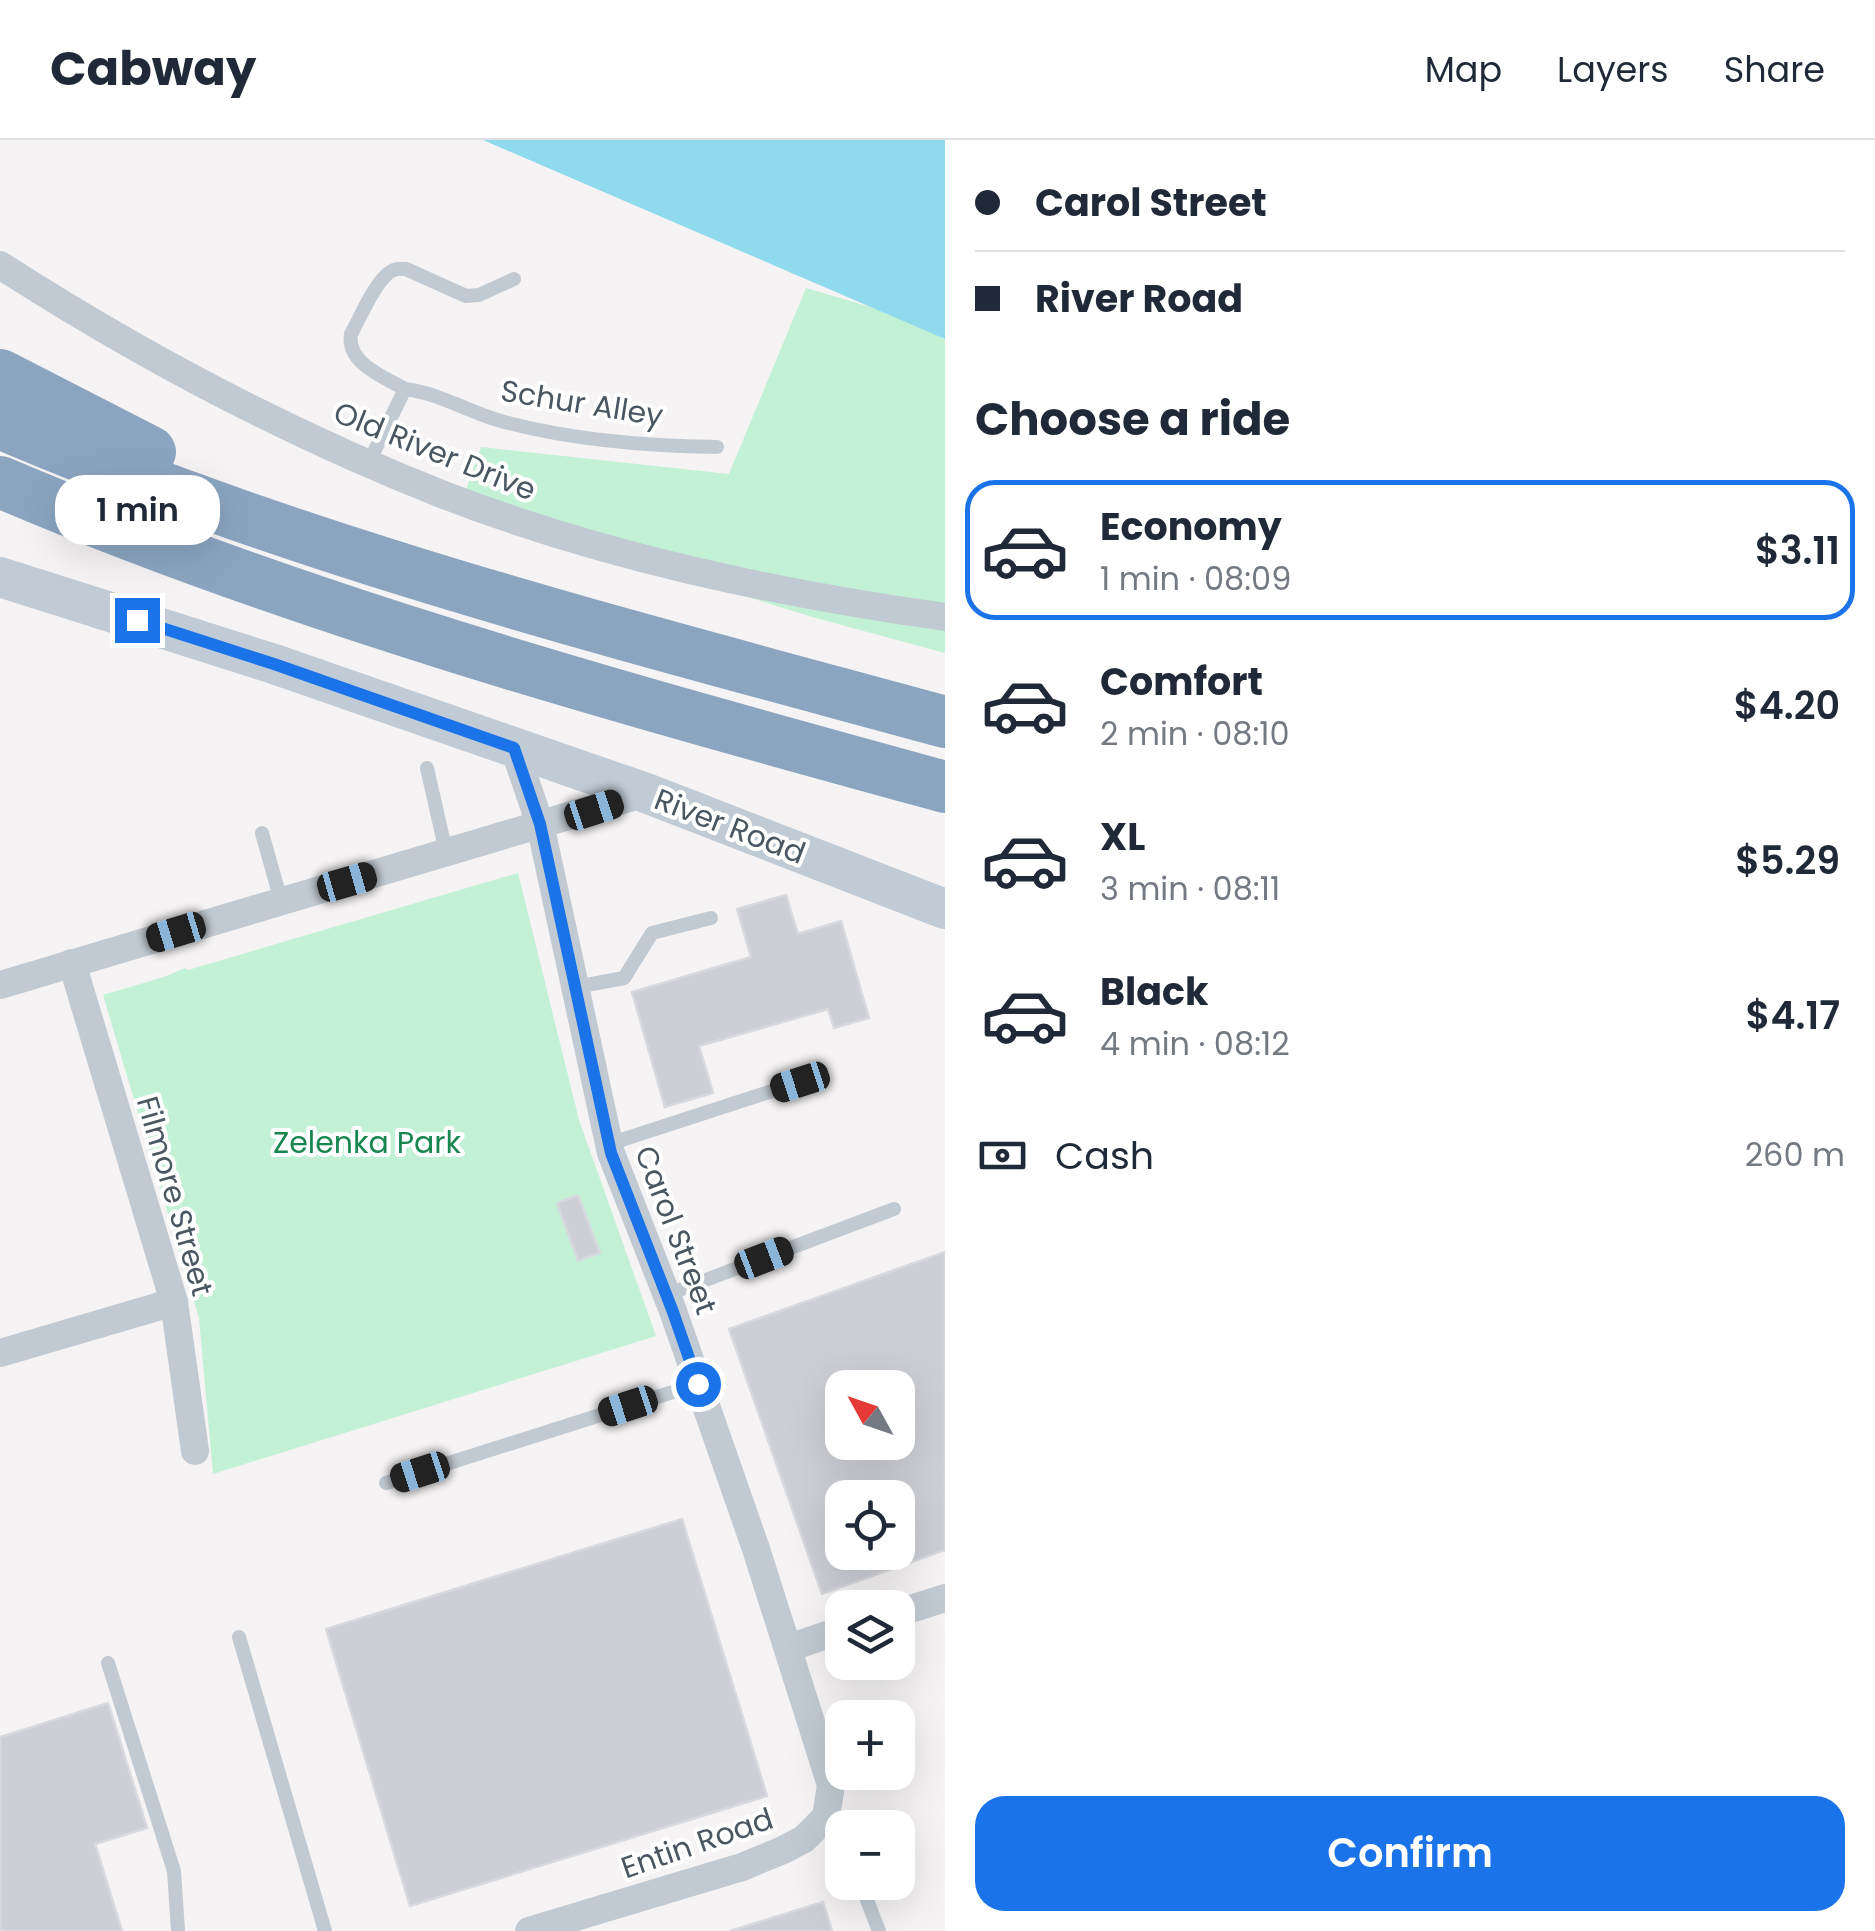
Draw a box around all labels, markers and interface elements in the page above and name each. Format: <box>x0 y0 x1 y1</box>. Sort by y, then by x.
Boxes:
text: Cabway <box>50 35 256 102</box>
text: Map <box>1425 45 1502 94</box>
text: Layers <box>1557 45 1669 94</box>
text: Share <box>1724 45 1825 94</box>
text: Carol Street <box>1035 176 1267 229</box>
text: River Road <box>1035 272 1243 325</box>
street label: Schur Alley <box>498 369 666 437</box>
text: Choose a ride <box>975 388 1290 451</box>
street label: Old River Drive <box>327 391 543 511</box>
callout: 1 min <box>54 475 220 545</box>
text: 1 min <box>96 487 179 532</box>
text: Economy <box>1100 500 1282 553</box>
icon: car <box>980 505 1070 595</box>
text: $3.11 <box>1755 524 1840 577</box>
text: 1 min · 08:09 <box>1100 556 1291 601</box>
route end <box>115 598 160 643</box>
text: Comfort <box>1100 655 1263 708</box>
icon: car <box>980 660 1070 750</box>
text: $4.20 <box>1734 679 1840 732</box>
text: 2 min · 08:10 <box>1100 711 1290 756</box>
street label: River Road <box>648 778 812 874</box>
car <box>561 786 627 834</box>
text: XL <box>1100 810 1145 863</box>
icon: car <box>980 815 1070 905</box>
text: $5.29 <box>1735 834 1840 887</box>
car <box>314 859 380 905</box>
text: 3 min · 08:11 <box>1100 866 1280 911</box>
car <box>143 909 209 955</box>
text: Black <box>1100 965 1209 1018</box>
icon: car <box>980 970 1070 1060</box>
text: $4.17 <box>1746 989 1840 1042</box>
text: 4 min · 08:12 <box>1100 1021 1290 1066</box>
car <box>767 1058 833 1106</box>
street label: Filmore Street <box>126 1091 224 1301</box>
park label: Zelenka Park <box>273 1121 462 1164</box>
icon: cash <box>975 1128 1030 1183</box>
text: Cash <box>1055 1129 1154 1182</box>
text: 260 m <box>1745 1132 1845 1177</box>
street label: Carol Street <box>624 1140 728 1320</box>
car <box>731 1233 797 1283</box>
route start <box>676 1362 721 1407</box>
north arrow <box>825 1370 915 1460</box>
map controls <box>825 1370 915 1900</box>
car <box>595 1382 661 1430</box>
car <box>387 1448 453 1496</box>
button: locate <box>825 1480 915 1570</box>
button: layers <box>825 1590 915 1680</box>
button: + <box>825 1700 915 1790</box>
button: Confirm <box>975 1796 1845 1911</box>
street label: Entin Road <box>615 1797 779 1889</box>
button: − <box>825 1810 915 1900</box>

